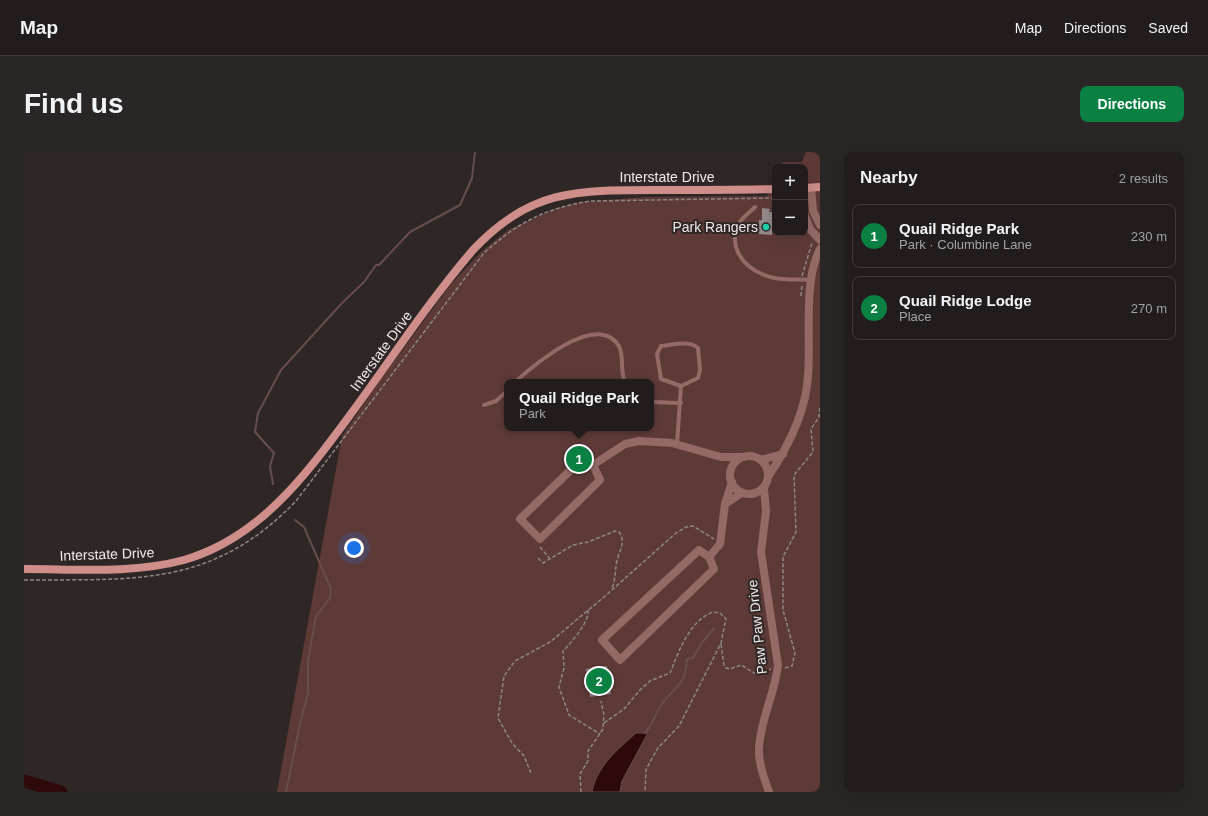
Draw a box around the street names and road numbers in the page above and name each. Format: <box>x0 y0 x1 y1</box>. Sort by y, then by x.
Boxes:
street label: Interstate Drive <box>620 169 715 185</box>
street label: Interstate Drive <box>347 308 415 394</box>
street label: Interstate Drive <box>59 544 155 564</box>
street label: Paw Paw Drive <box>744 579 770 675</box>

